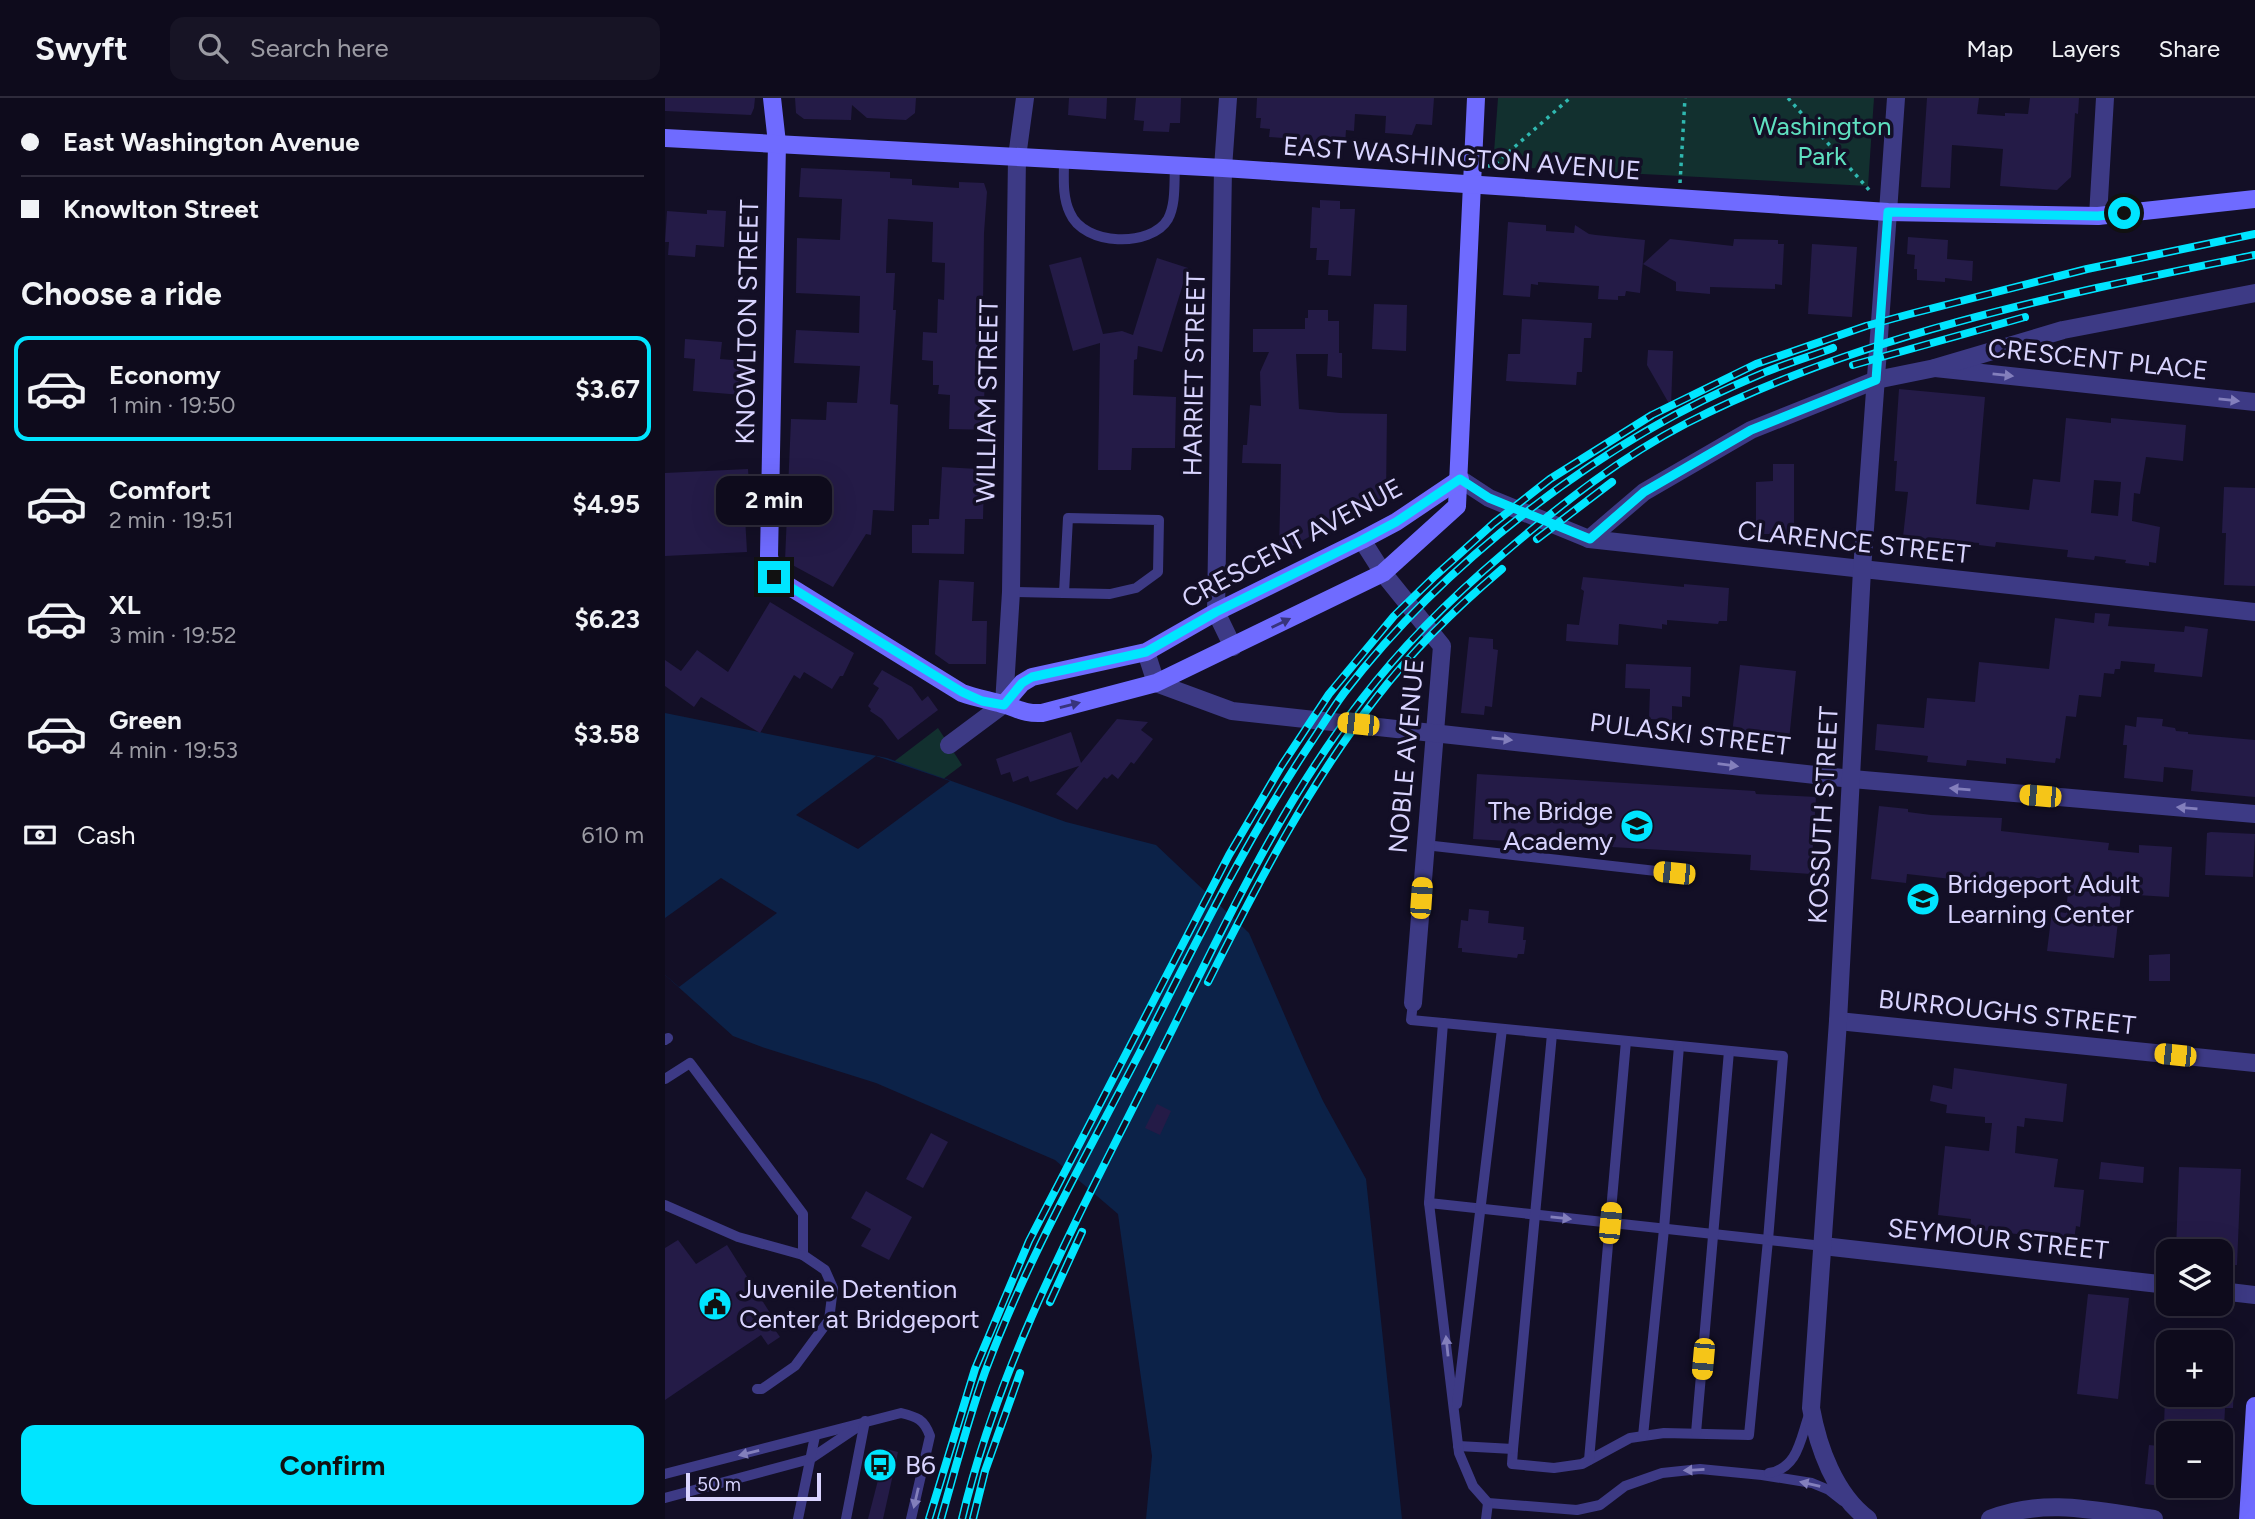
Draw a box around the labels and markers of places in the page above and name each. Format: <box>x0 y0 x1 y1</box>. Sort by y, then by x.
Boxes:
place label: The Bridge Academy <box>1488 795 1613 857</box>
school or university icon: The Bridge Academy <box>1618 807 1656 845</box>
place label: Bridgeport Adult Learning Center <box>1947 868 2141 930</box>
school or university icon: Bridgeport Adult Learning Center <box>1904 880 1942 918</box>
place label: Juvenile Detention Center at Bridgeport <box>739 1273 980 1335</box>
public building icon: Juvenile Detention Center at Bridgeport <box>696 1285 734 1323</box>
bus stop icon: B6 <box>861 1446 899 1484</box>
place label: B6 <box>905 1449 936 1481</box>

